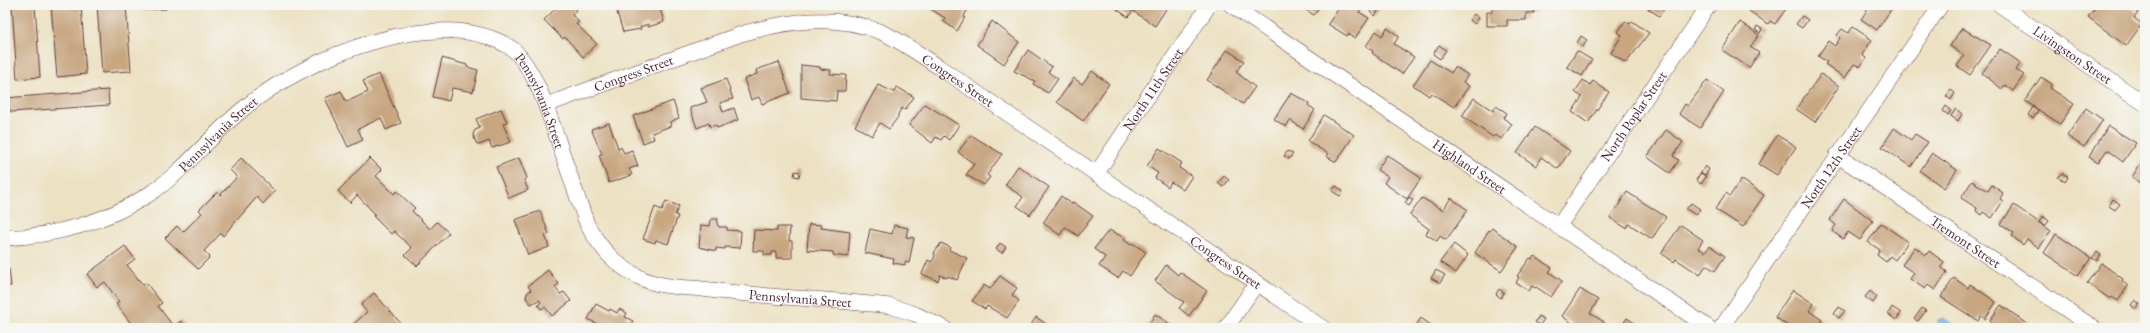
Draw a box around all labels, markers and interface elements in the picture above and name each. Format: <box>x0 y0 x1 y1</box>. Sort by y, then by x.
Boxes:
street label: Livingston Street <box>2030 21 2116 88</box>
street label: North 11th Street <box>1119 44 1187 134</box>
street label: Pennsylvania Street <box>511 49 569 151</box>
street label: Congress Street <box>918 49 998 111</box>
street label: Congress Street <box>591 50 676 96</box>
street label: North Poplar Street <box>1596 67 1671 165</box>
street label: Pennsylvania Street <box>174 92 261 176</box>
street label: North 12th Street <box>1796 122 1866 212</box>
street label: Highland Street <box>1429 135 1510 198</box>
street label: Tremont Street <box>1927 211 2005 272</box>
street label: Congress Street <box>1186 231 1266 293</box>
street label: Pennsylvania Street <box>748 285 853 311</box>

